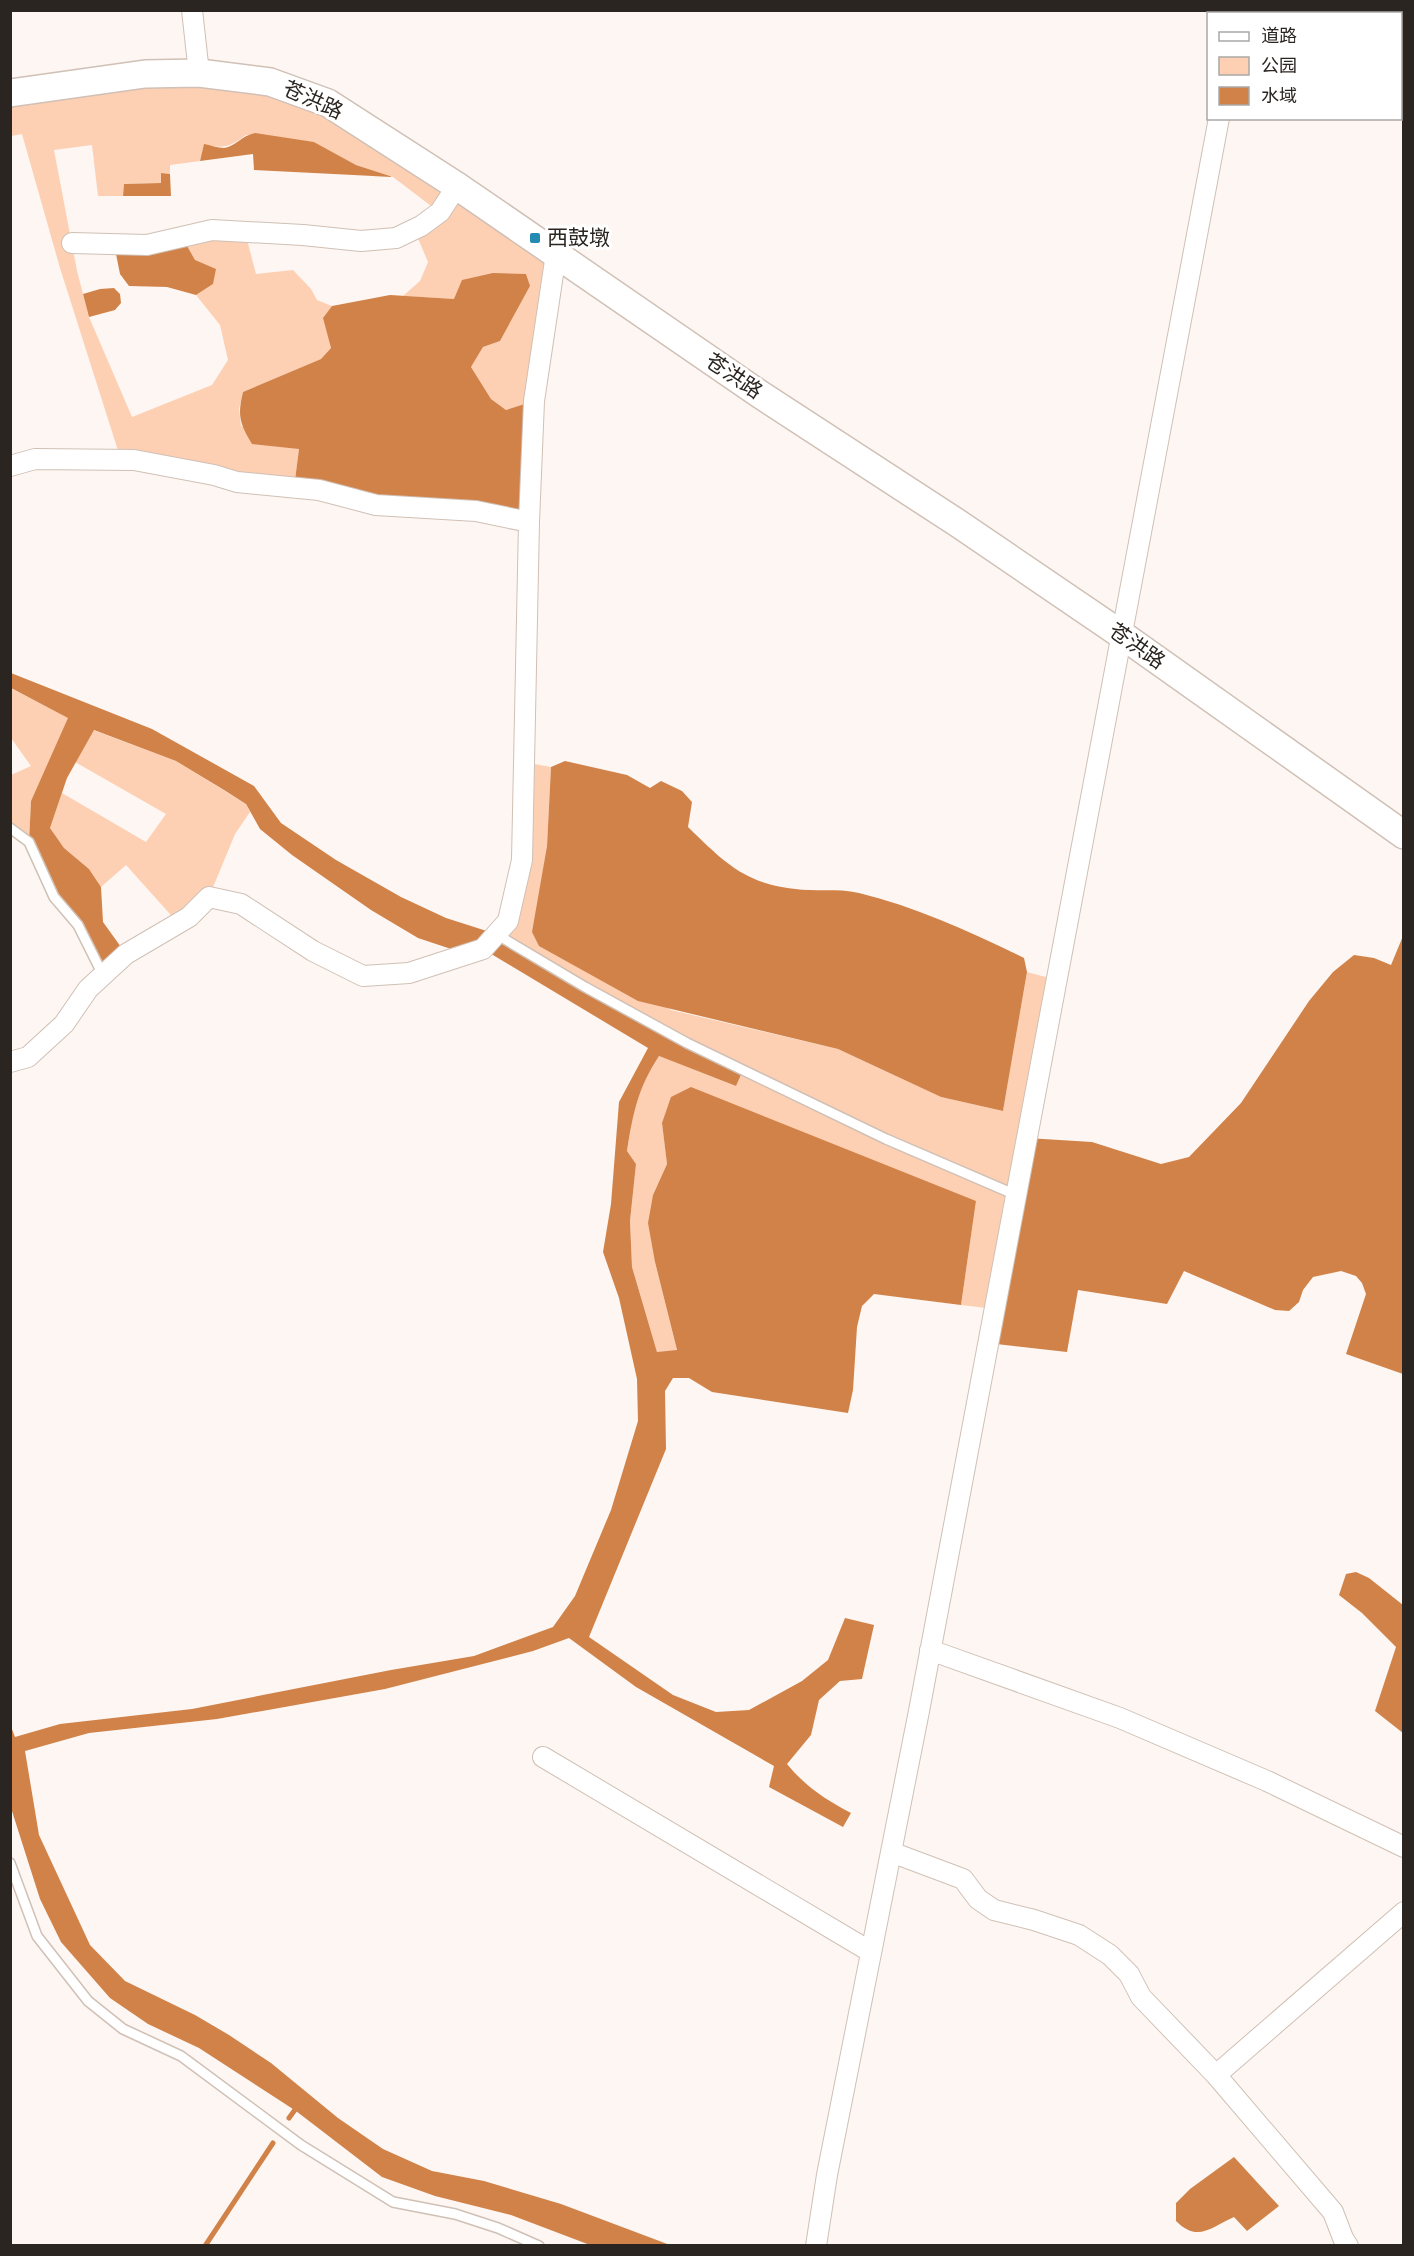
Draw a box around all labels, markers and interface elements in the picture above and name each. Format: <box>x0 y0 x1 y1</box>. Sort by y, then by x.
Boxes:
legend <box>1207 12 1402 120</box>
text: 道路 <box>1261 26 1297 46</box>
text: 公园 <box>1261 56 1297 76</box>
street label: 苍洪路 <box>280 76 347 123</box>
text: 水域 <box>1261 86 1297 106</box>
place label: 西鼓墩 <box>547 226 610 249</box>
marker: 西鼓墩 <box>528 231 542 245</box>
street label: 苍洪路 <box>702 348 767 403</box>
street label: 苍洪路 <box>1105 618 1170 673</box>

